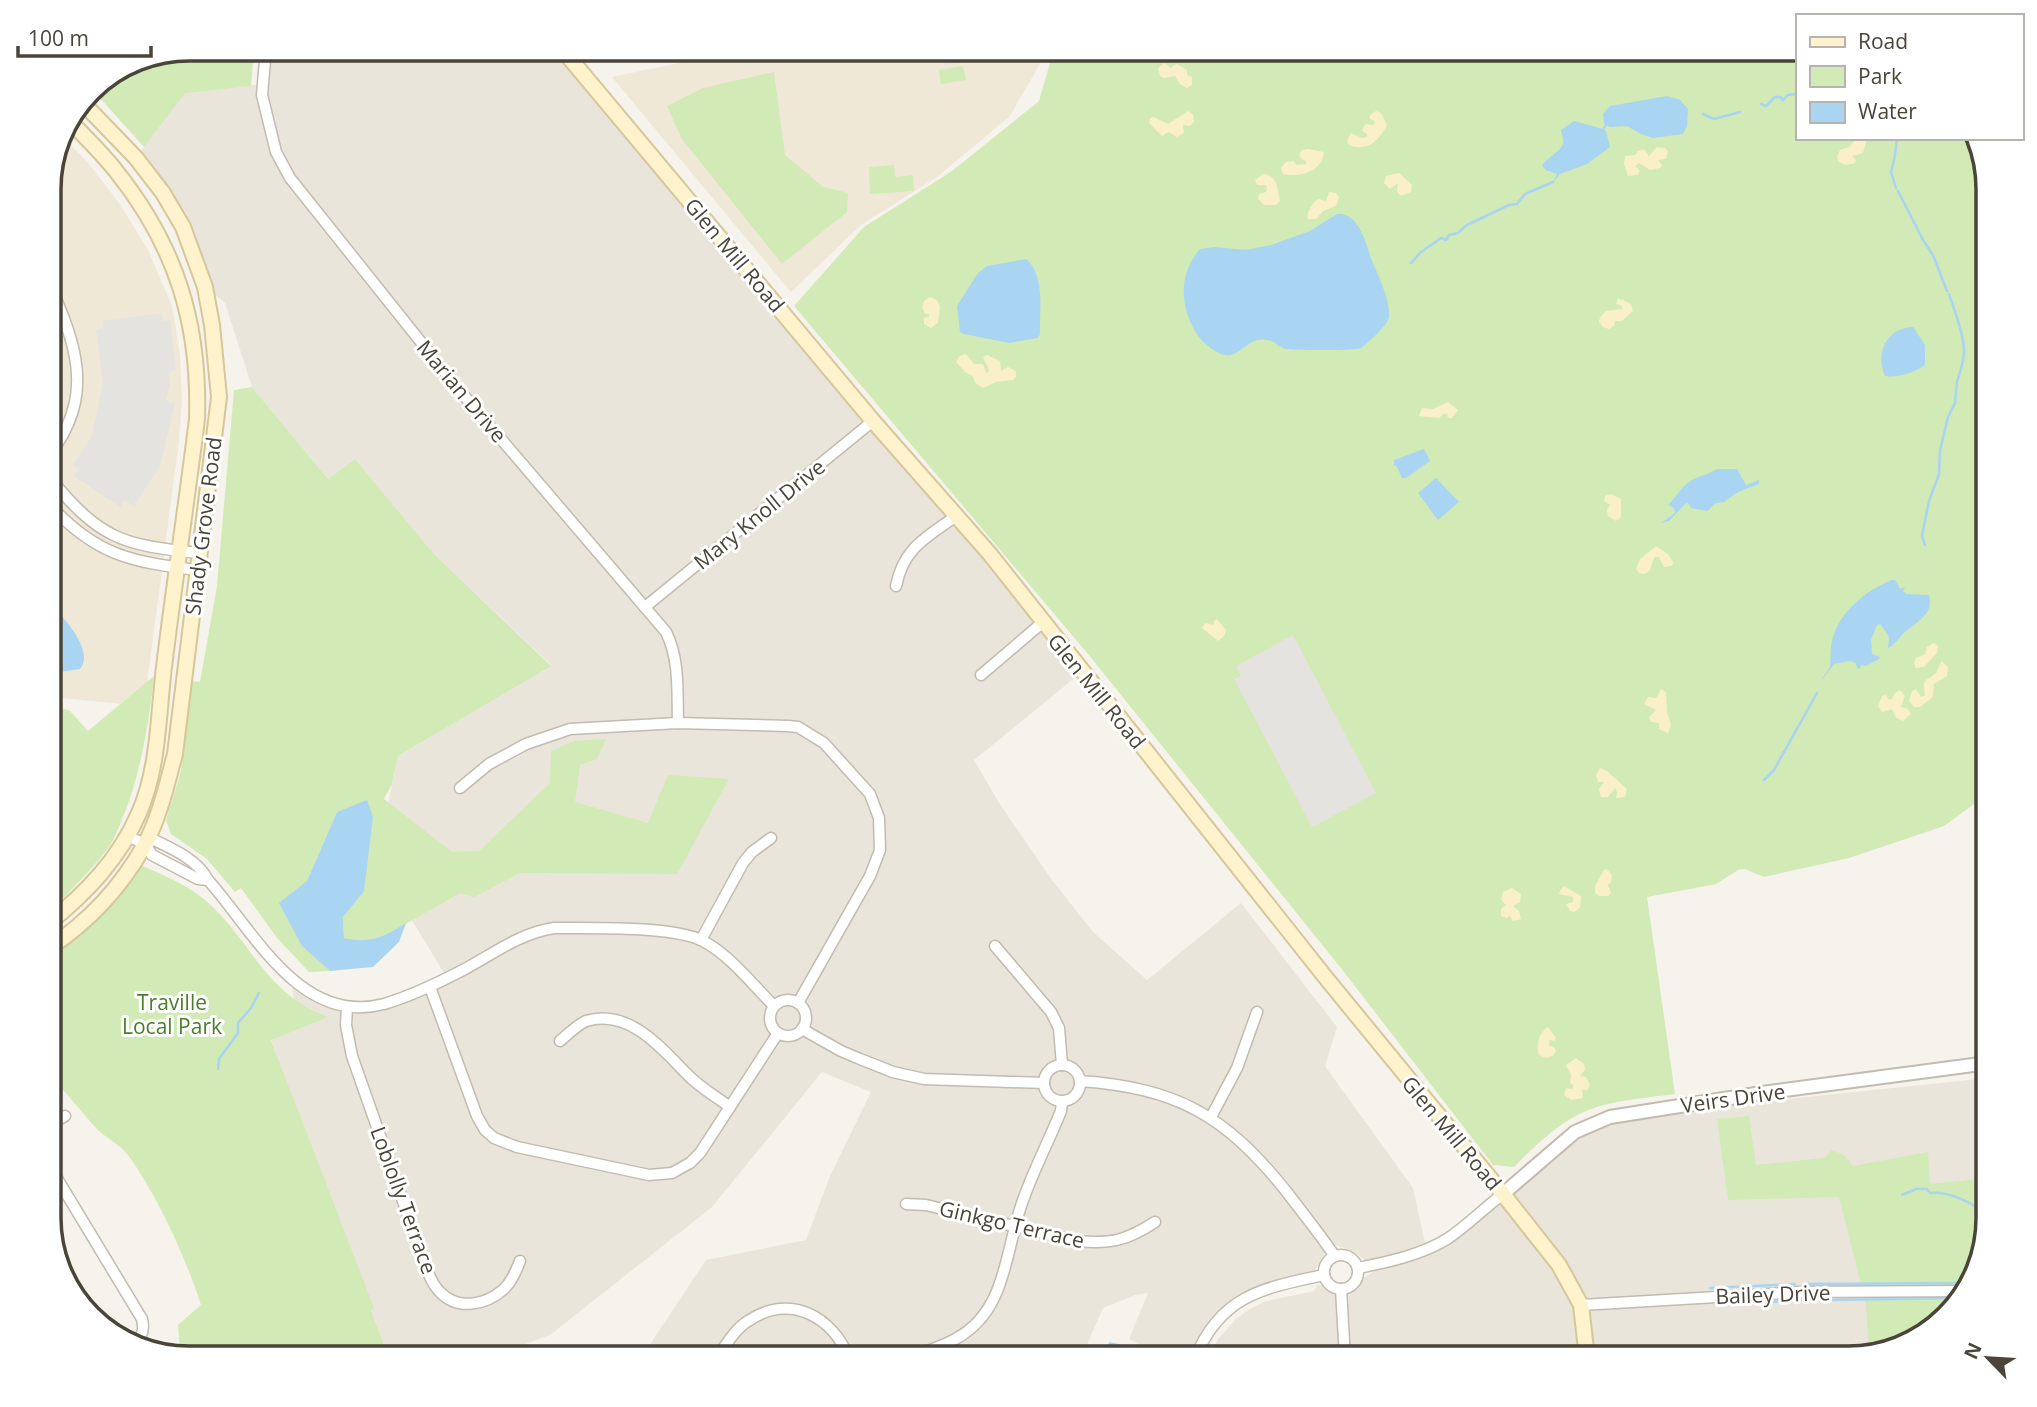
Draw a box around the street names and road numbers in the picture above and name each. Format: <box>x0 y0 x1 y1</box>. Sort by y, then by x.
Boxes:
street label: Glen Mill Road <box>679 192 791 318</box>
street label: Marian Drive <box>411 334 513 448</box>
street label: Shady Grove Road <box>178 435 228 617</box>
street label: Mary Knoll Drive <box>688 452 830 576</box>
street label: Glen Mill Road <box>1042 627 1152 755</box>
street label: Glen Mill Road <box>1396 1070 1508 1196</box>
street label: Veirs Drive <box>1679 1077 1787 1119</box>
street label: Loblolly Terrace <box>364 1122 444 1278</box>
street label: Ginkgo Terrace <box>937 1194 1087 1254</box>
street label: Bailey Drive <box>1715 1278 1831 1310</box>

